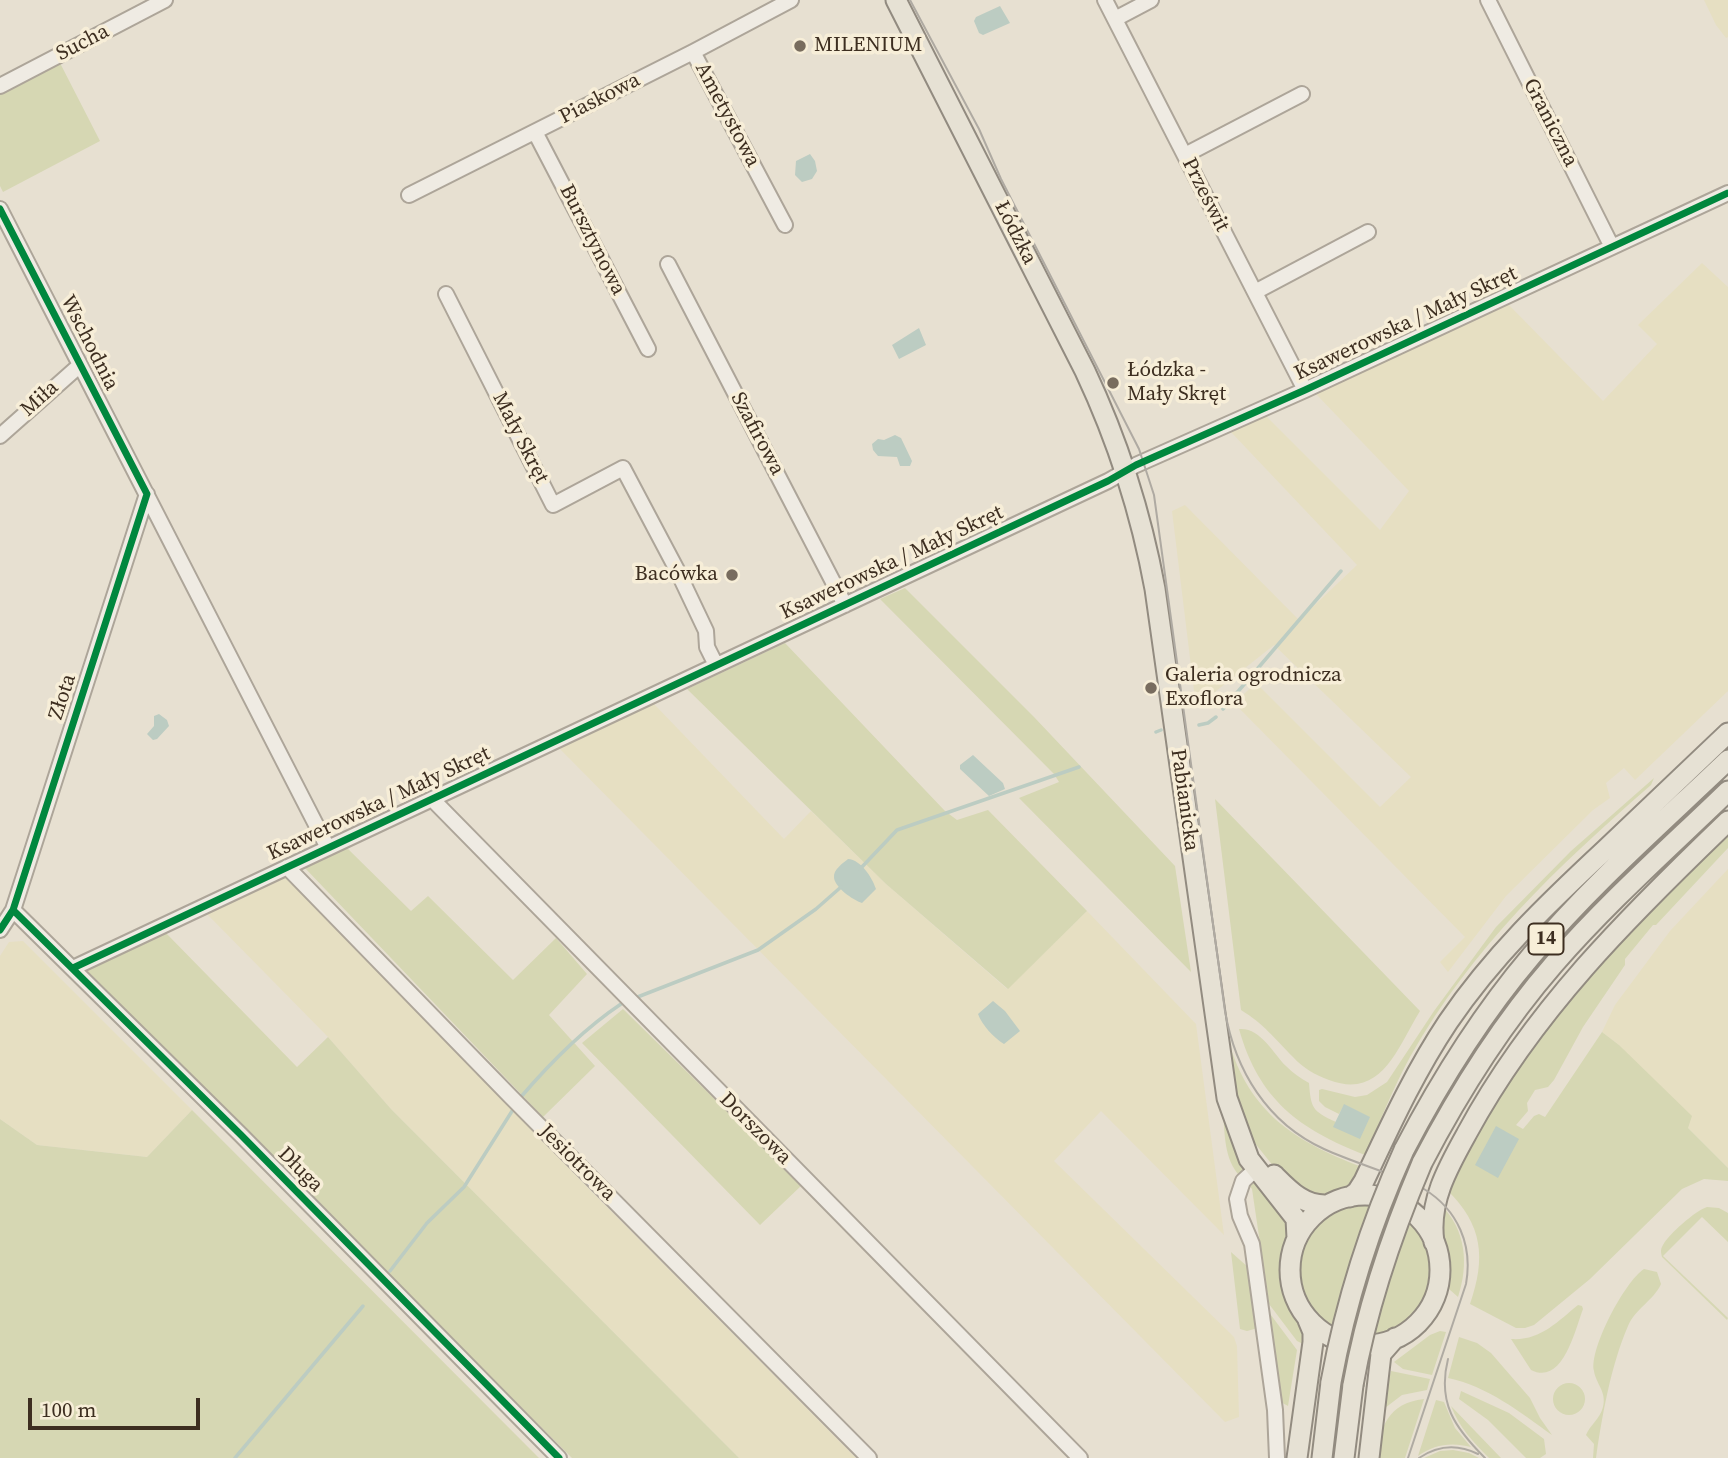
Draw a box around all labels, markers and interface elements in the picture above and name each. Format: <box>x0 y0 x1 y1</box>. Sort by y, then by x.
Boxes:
street label: Sucha <box>52 19 114 67</box>
place label: MILENIUM <box>814 33 923 59</box>
marker: MILENIUM <box>792 38 808 54</box>
street label: Ametystowa <box>689 58 765 172</box>
street label: Piaskowa <box>555 68 645 130</box>
street label: Graniczna <box>1517 75 1583 171</box>
street label: Prześwit <box>1176 154 1234 236</box>
street label: Bursztynowa <box>553 181 631 299</box>
street label: Łódzka <box>988 197 1042 269</box>
street label: Ksawerowska / Mały Skręt <box>1291 261 1521 387</box>
street label: Wschodnia <box>54 291 124 395</box>
place label: Łódzka - Mały Skręt <box>1127 358 1226 408</box>
marker: Łódzka - Mały Skręt <box>1105 375 1121 391</box>
street label: Miła <box>16 376 64 422</box>
street label: Mały Skręt <box>486 388 554 488</box>
street label: Szafirowa <box>725 388 789 480</box>
street label: Ksawerowska / Mały Skręt <box>777 500 1007 626</box>
place label: Bacówka <box>635 562 718 588</box>
marker: Bacówka <box>724 567 740 583</box>
place label: Galeria ogrodnicza Exoflora <box>1165 663 1342 713</box>
street label: Złota <box>44 671 82 723</box>
marker: Galeria ogrodnicza Exoflora <box>1143 680 1159 696</box>
street label: Ksawerowska / Mały Skręt <box>264 741 494 867</box>
street label: Pabianicka <box>1164 747 1204 853</box>
road number: 14 <box>1528 923 1564 954</box>
street label: Dorszowa <box>714 1088 796 1170</box>
street label: Jesiotrowa <box>533 1119 621 1207</box>
street label: Długa <box>272 1142 328 1198</box>
scale bar <box>32 1384 203 1428</box>
text: 100 m <box>41 1395 96 1424</box>

